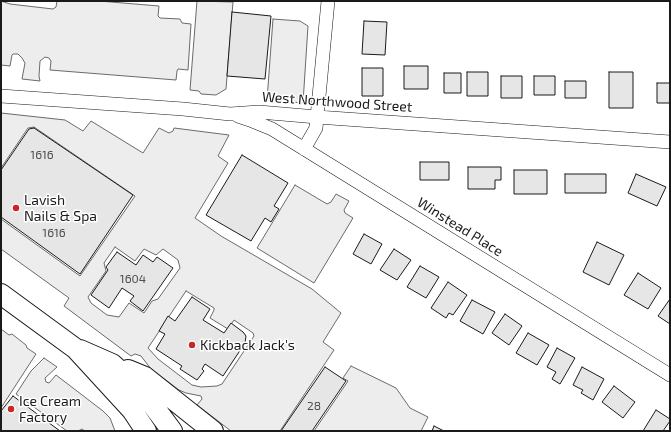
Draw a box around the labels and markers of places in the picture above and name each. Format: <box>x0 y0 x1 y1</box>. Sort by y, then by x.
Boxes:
place label: Lavish Nails & Spa <box>24 192 97 224</box>
marker: Lavish Nails & Spa <box>11 203 21 213</box>
place label: Kickback Jack's <box>200 337 295 353</box>
marker: Kickback Jack's <box>187 340 197 350</box>
place label: Ice Cream Factory <box>19 393 81 426</box>
marker: Ice Cream Factory <box>6 404 16 414</box>

